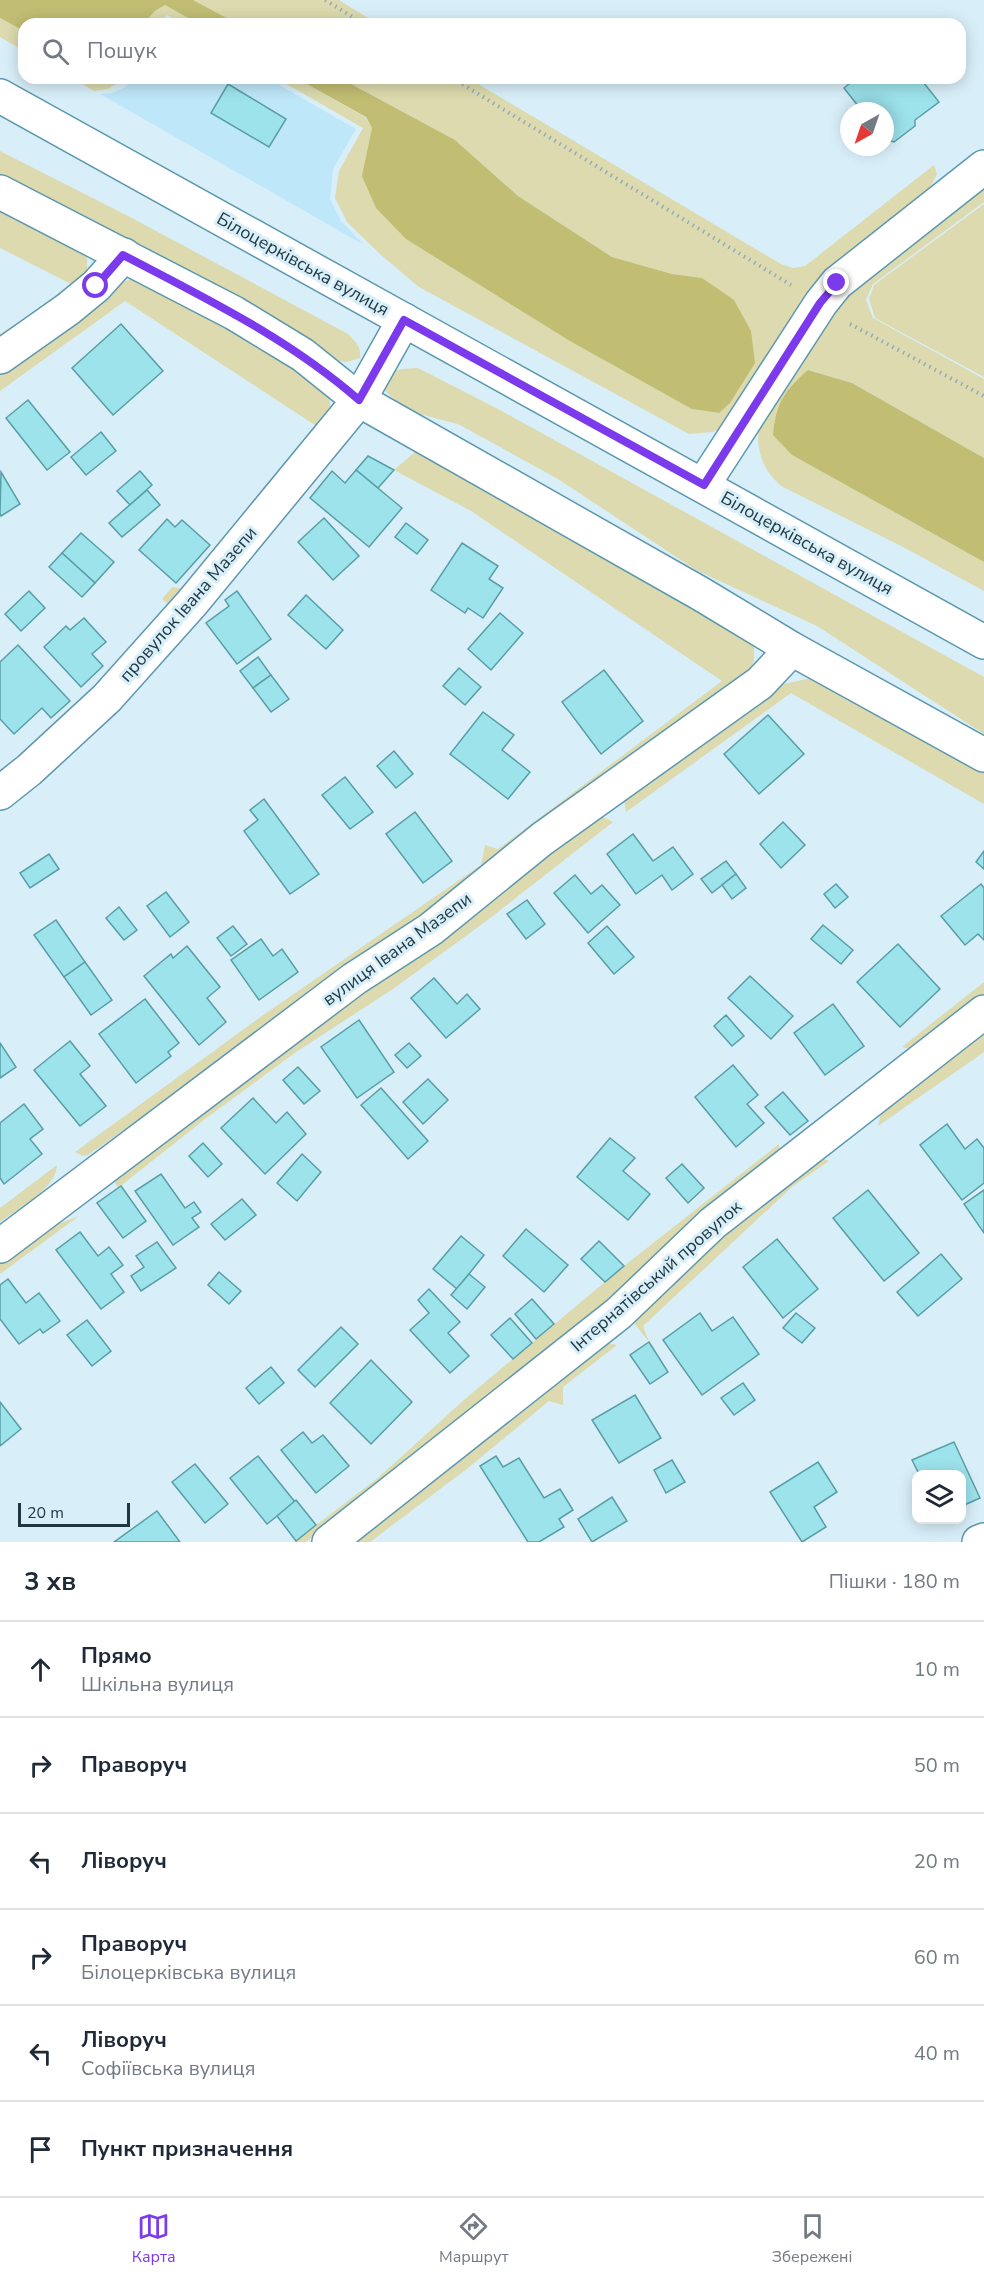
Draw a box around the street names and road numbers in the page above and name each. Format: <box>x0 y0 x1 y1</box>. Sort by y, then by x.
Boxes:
street label: Білоцерківська вулиця <box>212 207 394 321</box>
street label: Білоцерківська вулиця <box>716 486 898 600</box>
street label: провулок Івана Мазепи <box>114 521 262 687</box>
street label: вулиця Івана Мазепи <box>318 887 476 1011</box>
street label: Інтернатівський провулок <box>565 1195 747 1357</box>

